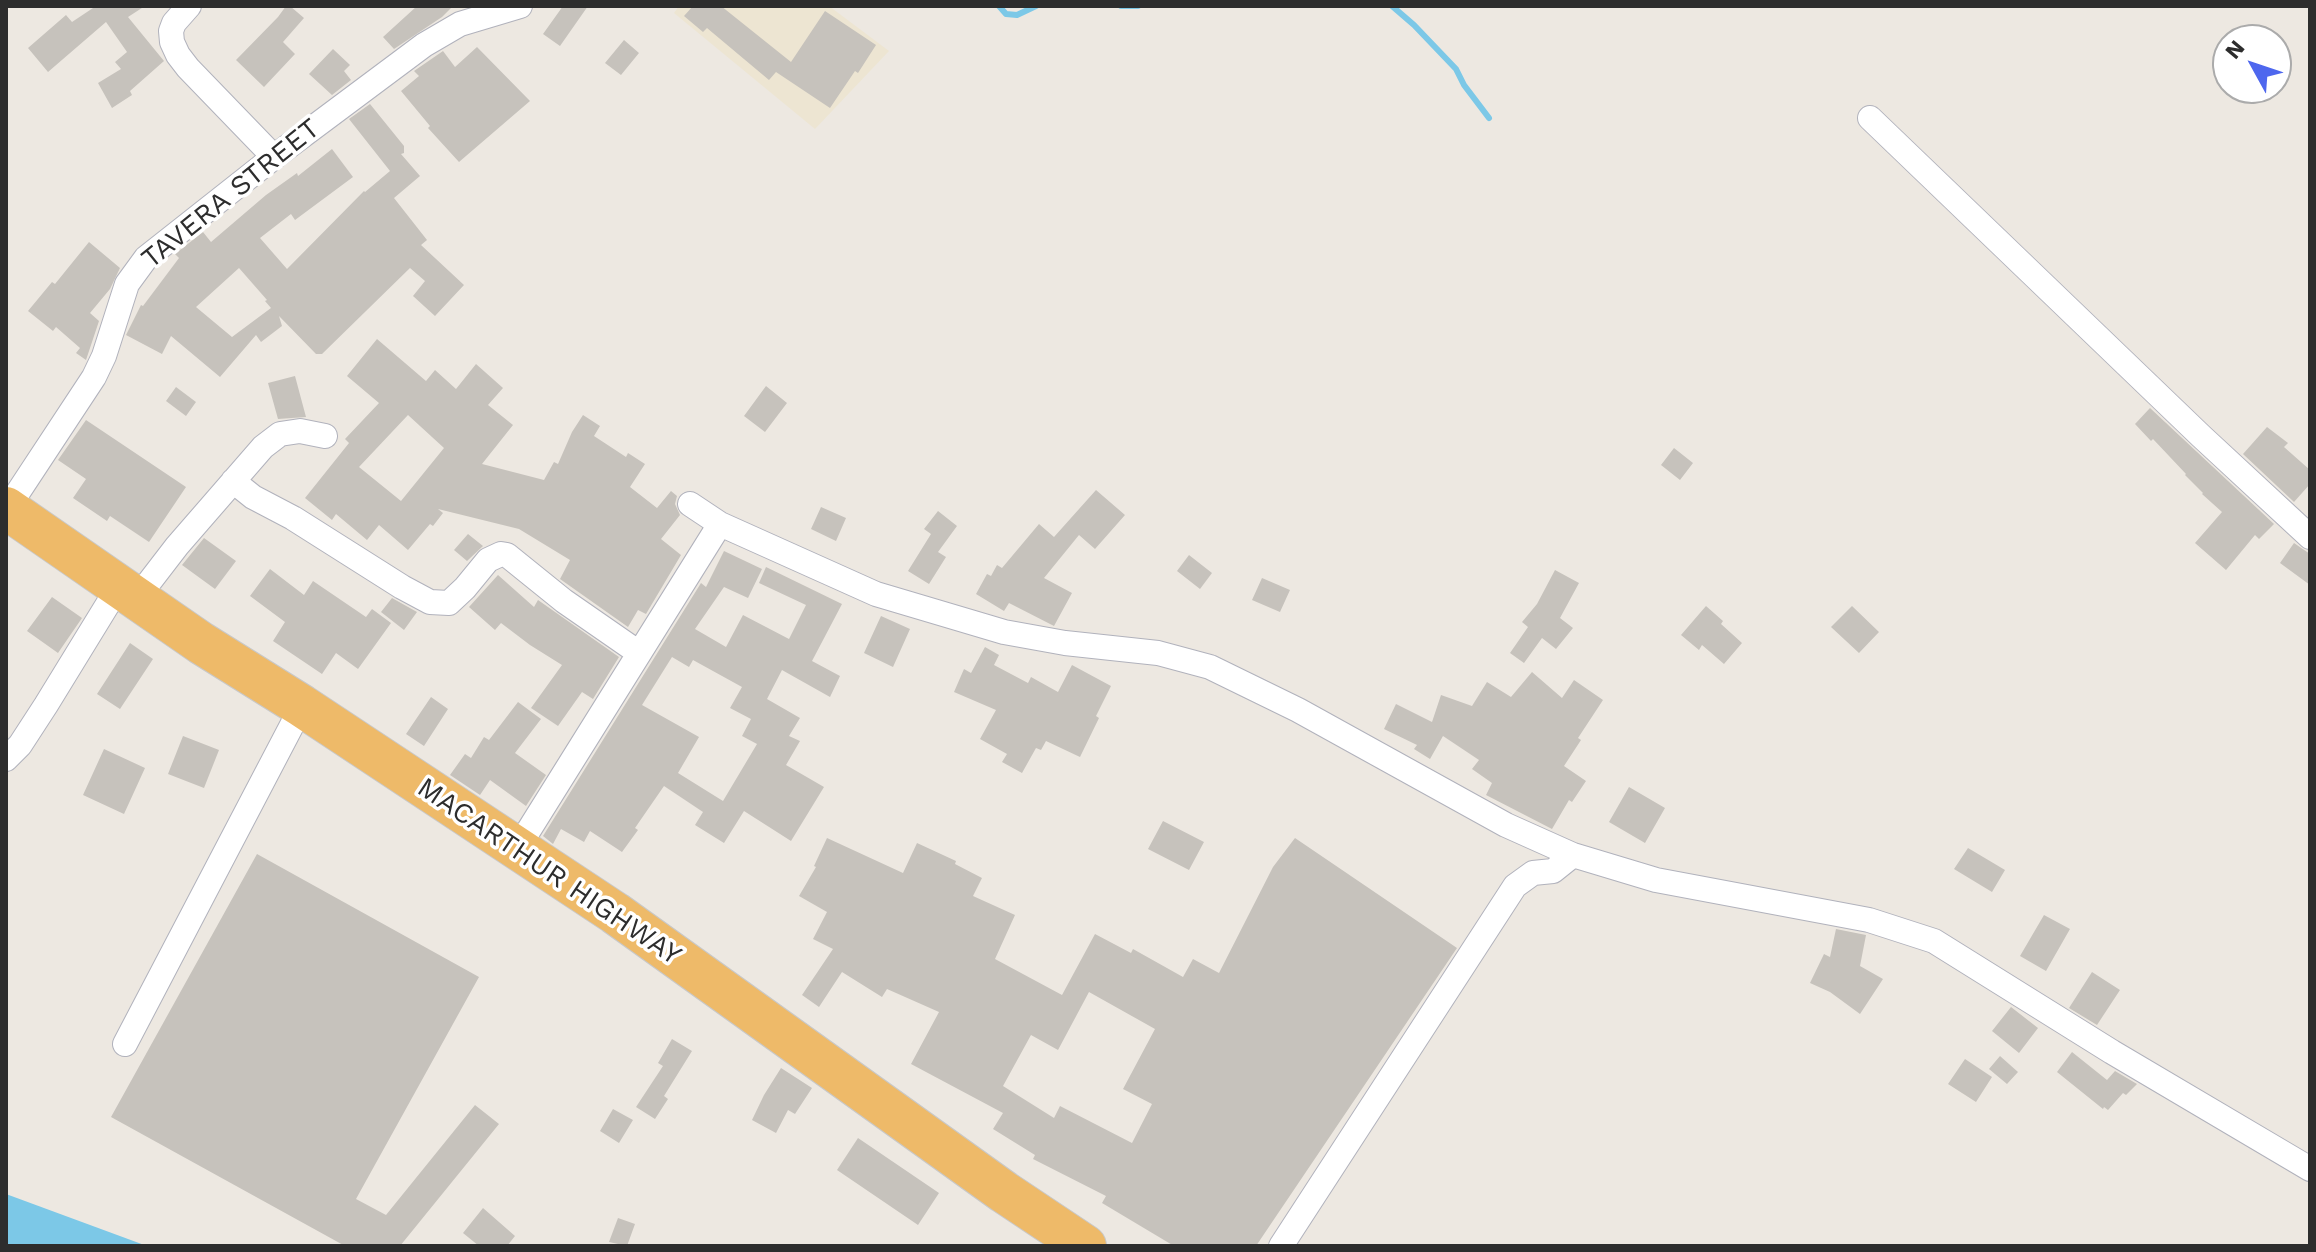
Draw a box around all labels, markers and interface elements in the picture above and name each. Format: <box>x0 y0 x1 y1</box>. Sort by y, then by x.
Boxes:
north arrow <box>2212 24 2292 104</box>
text: N <box>2220 35 2250 64</box>
street label: TAVERA STREET <box>135 112 327 276</box>
street label: MACARTHUR HIGHWAY <box>411 771 687 973</box>

